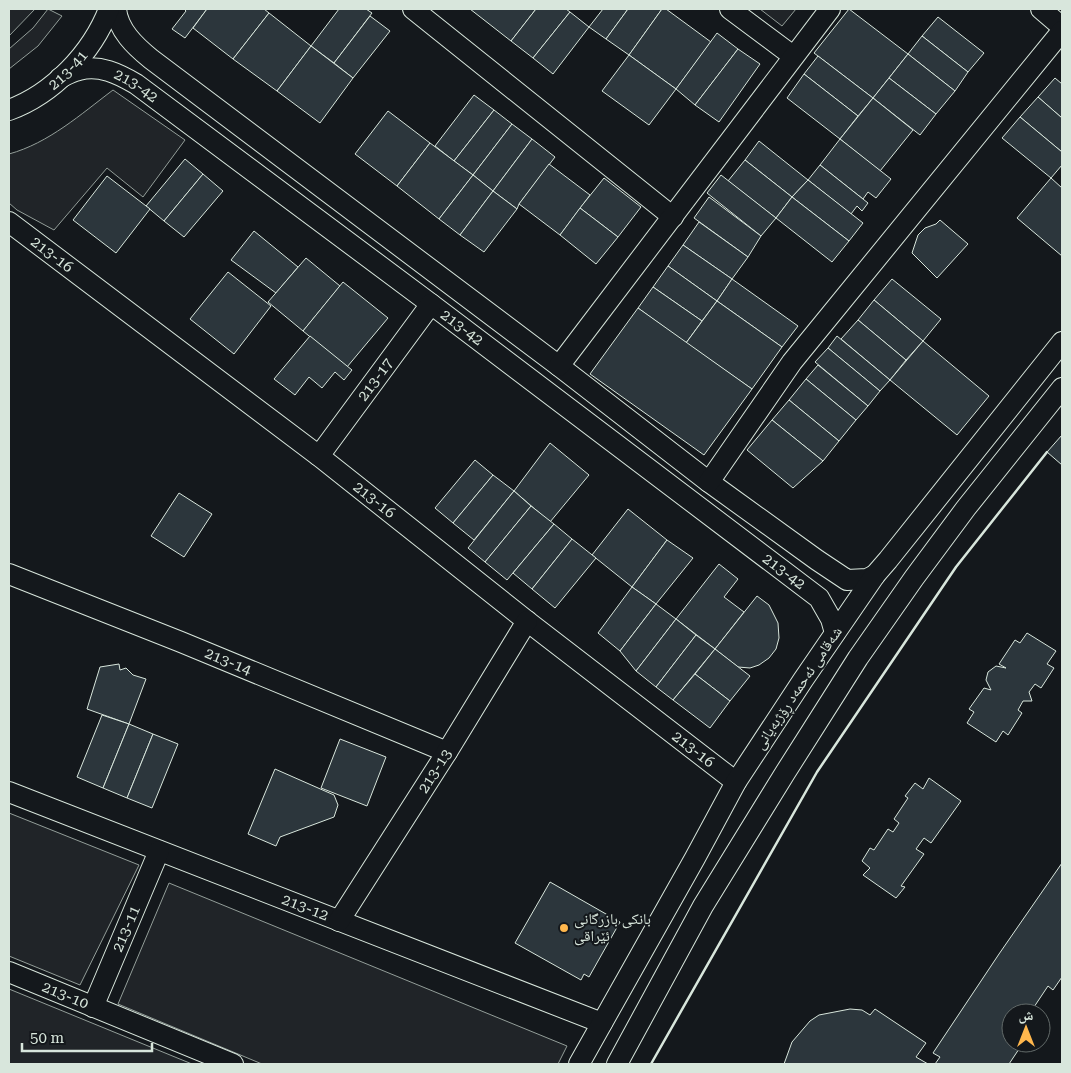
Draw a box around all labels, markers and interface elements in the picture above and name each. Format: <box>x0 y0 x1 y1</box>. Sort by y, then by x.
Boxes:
street label: 213-41 <box>45 47 92 94</box>
street label: 213-42 <box>111 65 162 106</box>
street label: 213-16 <box>27 233 77 276</box>
street label: 213-42 <box>437 306 487 349</box>
street label: 213-17 <box>354 355 397 404</box>
street label: 213-16 <box>350 478 399 522</box>
street label: 213-42 <box>759 550 809 593</box>
street label: شەقامی ئەحمەد ڕۆژبەیانی <box>750 623 848 755</box>
street label: 213-14 <box>202 644 255 679</box>
street label: 213-16 <box>669 727 718 771</box>
street label: 213-13 <box>414 746 456 796</box>
street label: 213-12 <box>279 890 331 925</box>
street label: 213-11 <box>108 903 144 955</box>
place label: بانکی بازرگانی ئێراقی <box>574 910 651 946</box>
marker: بانکی بازرگانی ئێراقی <box>558 922 570 934</box>
street label: 213-10 <box>40 978 91 1013</box>
north arrow <box>1001 1003 1051 1053</box>
text: ش <box>1019 1007 1034 1024</box>
scale bar <box>22 1020 152 1052</box>
text: 50 m <box>30 1029 65 1047</box>

